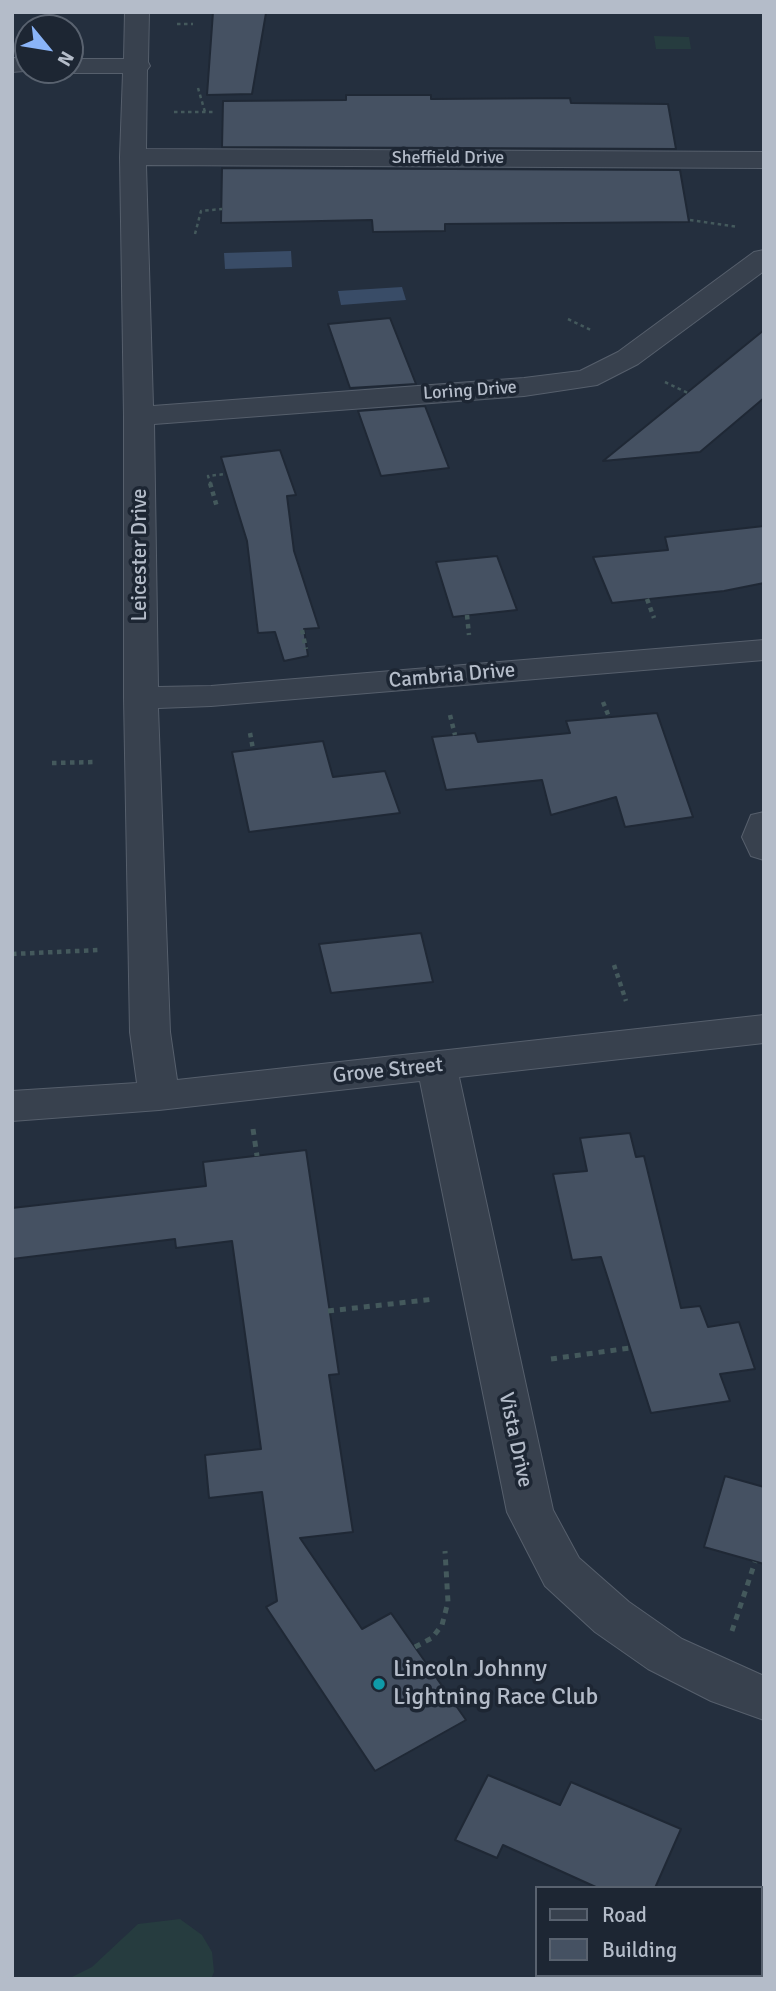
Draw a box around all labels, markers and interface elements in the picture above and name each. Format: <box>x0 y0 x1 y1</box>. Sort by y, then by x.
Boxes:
north arrow <box>14 14 84 84</box>
text: N <box>52 47 79 70</box>
street label: Sheffield Drive <box>392 147 504 169</box>
street label: Loring Drive <box>423 377 517 405</box>
street label: Leicester Drive <box>127 488 153 622</box>
street label: Cambria Drive <box>388 658 516 694</box>
street label: Grove Street <box>332 1053 444 1089</box>
street label: Vista Drive <box>493 1390 537 1490</box>
place label: Lincoln Johnny Lightning Race Club <box>393 1656 598 1712</box>
marker: Lincoln Johnny Lightning Race Club <box>371 1676 387 1692</box>
legend <box>534 1886 762 1977</box>
text: Road <box>602 1902 647 1928</box>
text: Building <box>602 1937 677 1963</box>

